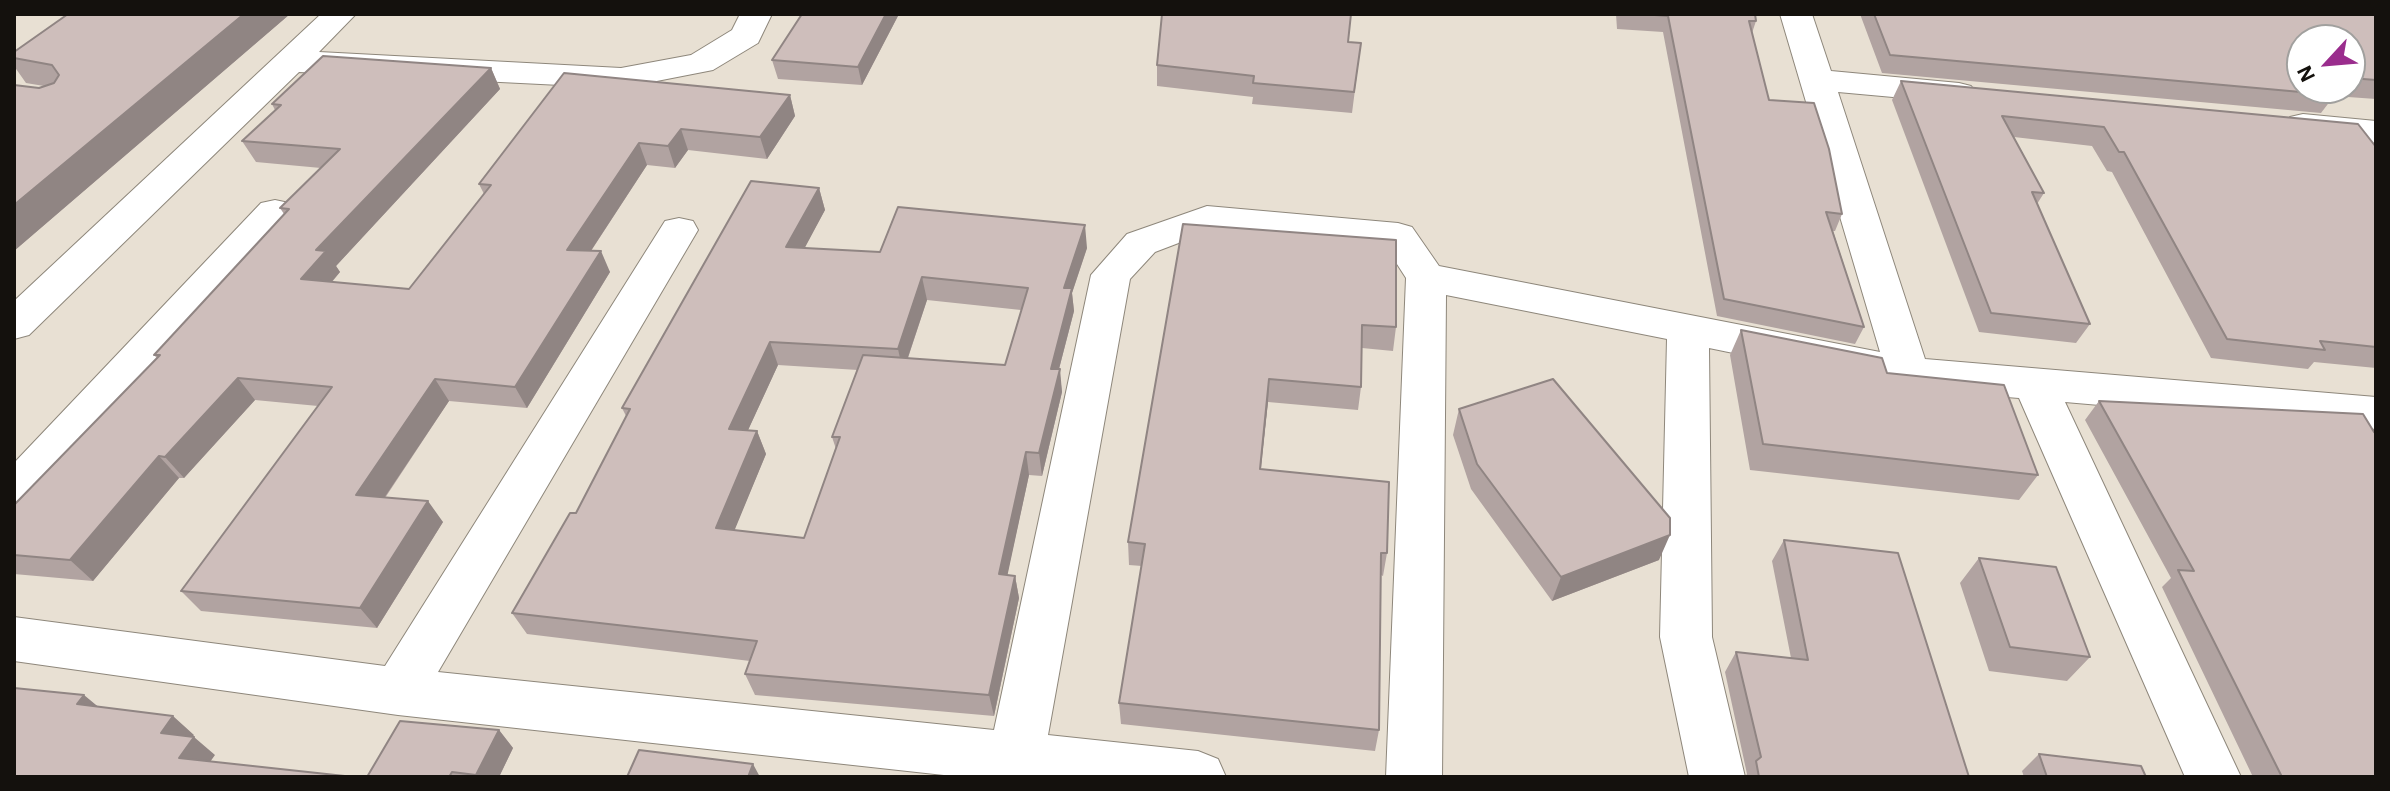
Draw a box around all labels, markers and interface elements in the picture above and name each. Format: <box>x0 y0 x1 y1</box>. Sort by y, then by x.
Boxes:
north arrow <box>2286 24 2366 104</box>
text: N <box>2293 62 2319 85</box>

